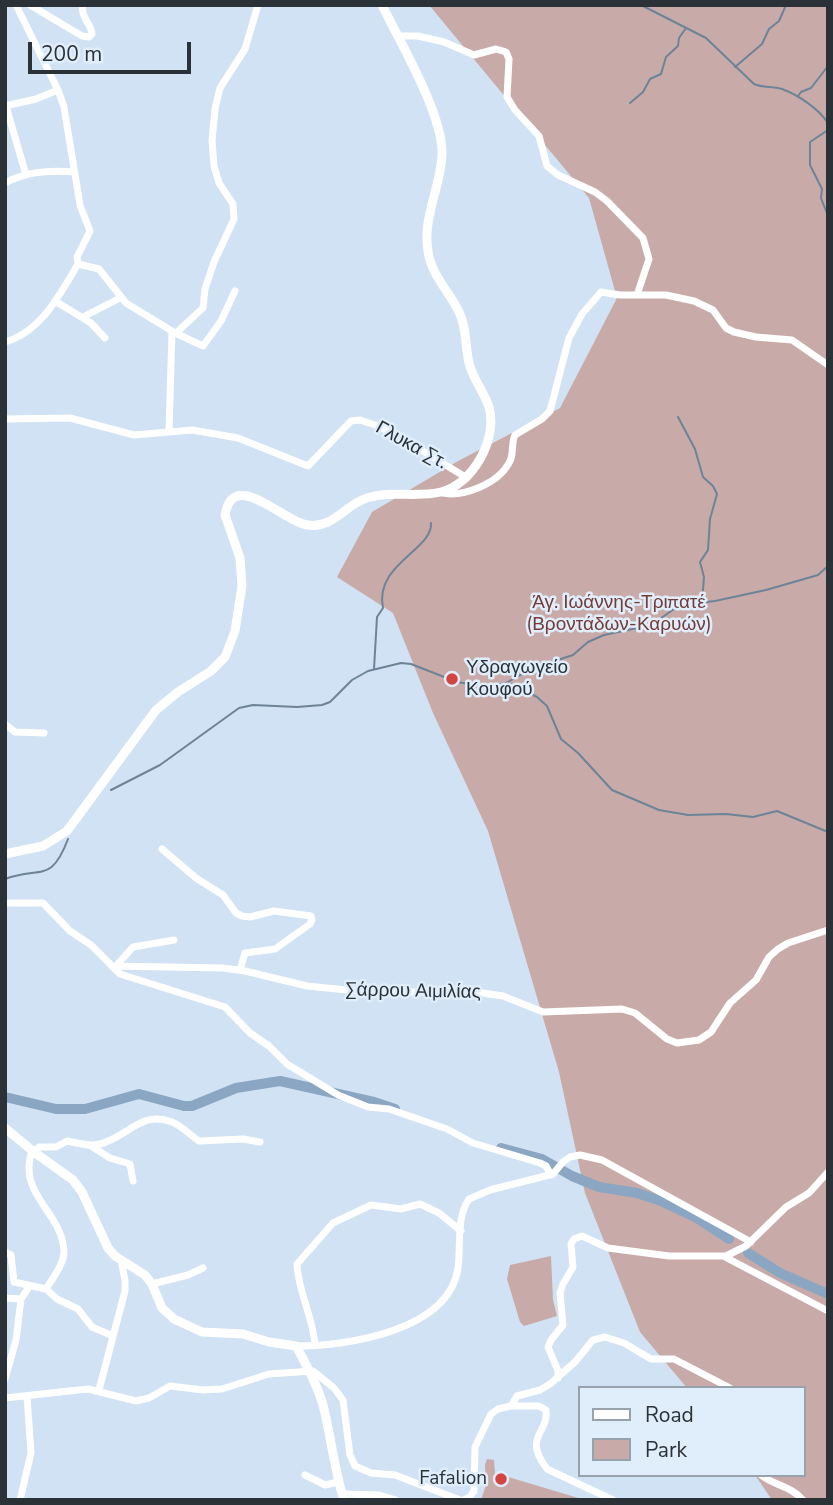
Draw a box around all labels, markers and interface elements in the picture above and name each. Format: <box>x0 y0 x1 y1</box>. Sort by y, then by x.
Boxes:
scale bar <box>32 28 194 72</box>
text: 200 m <box>41 40 102 68</box>
street label: Γλυκα Στ. <box>371 417 451 475</box>
park label: Άγ. Ιωάννης-Τριπατέ (Βροντάδων-Καρυών) <box>526 592 712 636</box>
place label: Υδραγωγείο Κουφού <box>466 657 568 701</box>
marker: Υδραγωγείο Κουφού <box>444 671 460 687</box>
street label: Σάρρου Αιμιλίας <box>345 979 481 1005</box>
legend <box>578 1386 805 1477</box>
text: Road <box>645 1401 694 1429</box>
text: Park <box>645 1436 687 1464</box>
place label: Fafalion <box>419 1468 487 1490</box>
marker: Fafalion <box>493 1471 509 1487</box>

